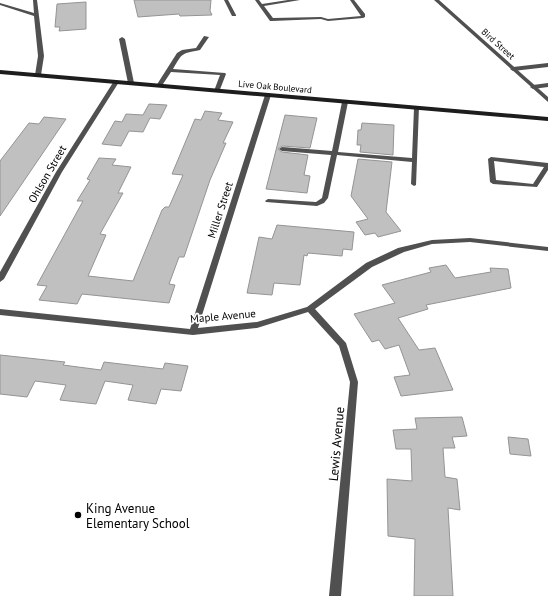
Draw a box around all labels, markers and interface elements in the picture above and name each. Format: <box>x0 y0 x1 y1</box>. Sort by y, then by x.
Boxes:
street label: Bird Street <box>479 26 517 61</box>
street label: Live Oak Boulevard <box>238 78 313 95</box>
street label: Ohlson Street <box>25 142 69 205</box>
street label: Miller Street <box>204 180 236 240</box>
street label: Maple Avenue <box>190 306 257 326</box>
street label: Lewis Avenue <box>325 406 348 482</box>
place label: King Avenue Elementary School <box>86 500 190 532</box>
marker: King Avenue Elementary School <box>73 510 83 520</box>

